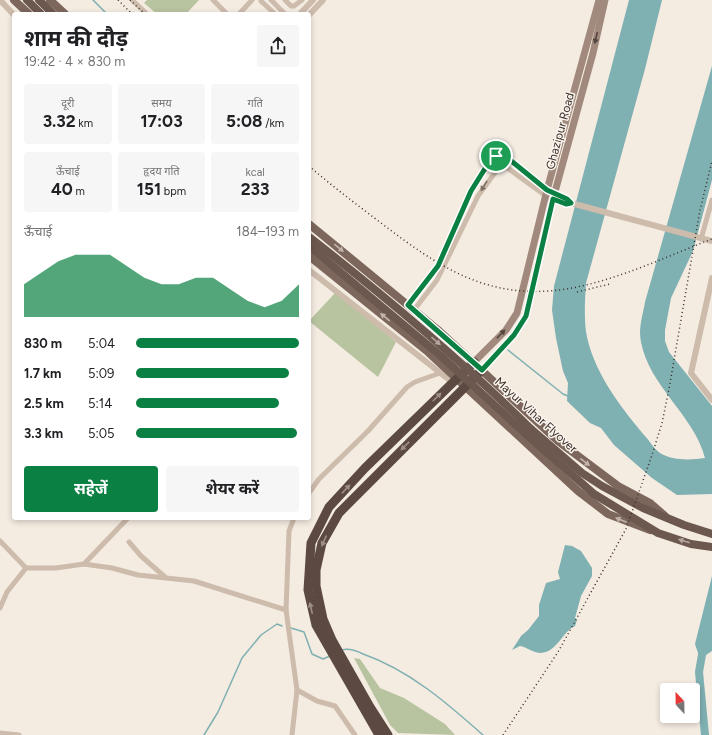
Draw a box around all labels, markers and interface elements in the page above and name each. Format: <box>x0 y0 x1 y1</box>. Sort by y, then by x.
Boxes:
text: शाम की दौड़ <box>24 25 128 52</box>
button: share <box>257 25 299 67</box>
one-way arrow <box>593 32 599 44</box>
text: 19:42 · 4 × 830 m <box>24 54 125 69</box>
street label: Ghazipur Road <box>543 91 577 171</box>
text: दूरी <box>61 97 74 110</box>
text: समय <box>151 97 172 110</box>
text: गति <box>248 97 263 110</box>
text: 3.32 <box>43 111 76 131</box>
text: 17:03 <box>140 111 183 131</box>
text: 5:08 <box>226 111 263 131</box>
text: km <box>76 117 93 130</box>
text: /km <box>263 117 284 130</box>
pin <box>479 139 513 173</box>
icon: arrive <box>485 145 507 167</box>
text: ऊँचाई <box>56 165 80 178</box>
text: हृदय गति <box>143 165 180 178</box>
text: kcal <box>246 166 265 179</box>
text: 40 <box>51 179 73 199</box>
text: 151 <box>137 179 161 199</box>
text: 233 <box>241 179 270 199</box>
one-way arrow <box>481 180 488 192</box>
text: m <box>73 185 85 198</box>
text: bpm <box>161 185 186 198</box>
text: ऊँचाई <box>24 224 52 239</box>
text: 184–193 m <box>236 224 299 239</box>
one-way arrow <box>334 244 345 253</box>
one-way arrow <box>380 313 391 321</box>
one-way arrow <box>497 329 506 339</box>
text: 830 m <box>24 336 62 351</box>
text: 5:04 <box>88 336 115 351</box>
one-way arrow <box>431 337 442 346</box>
text: 1.7 km <box>24 366 61 381</box>
text: 5:09 <box>88 366 114 381</box>
street label: Mayur Vihar Flyover <box>492 374 580 456</box>
one-way arrow <box>432 393 442 402</box>
text: 2.5 km <box>24 396 64 411</box>
text: 5:14 <box>88 396 112 411</box>
text: 3.3 km <box>24 426 63 441</box>
text: 5:05 <box>88 426 115 441</box>
one-way arrow <box>400 441 410 451</box>
one-way arrow <box>580 458 591 466</box>
button: सहेजें <box>24 466 158 512</box>
button: शेयर करें <box>166 466 299 512</box>
one-way arrow <box>341 484 350 494</box>
one-way arrow <box>616 517 627 523</box>
one-way arrow <box>321 536 327 547</box>
one-way arrow <box>678 538 690 544</box>
one-way arrow <box>308 601 314 614</box>
north arrow <box>660 683 700 723</box>
map controls <box>660 683 700 723</box>

